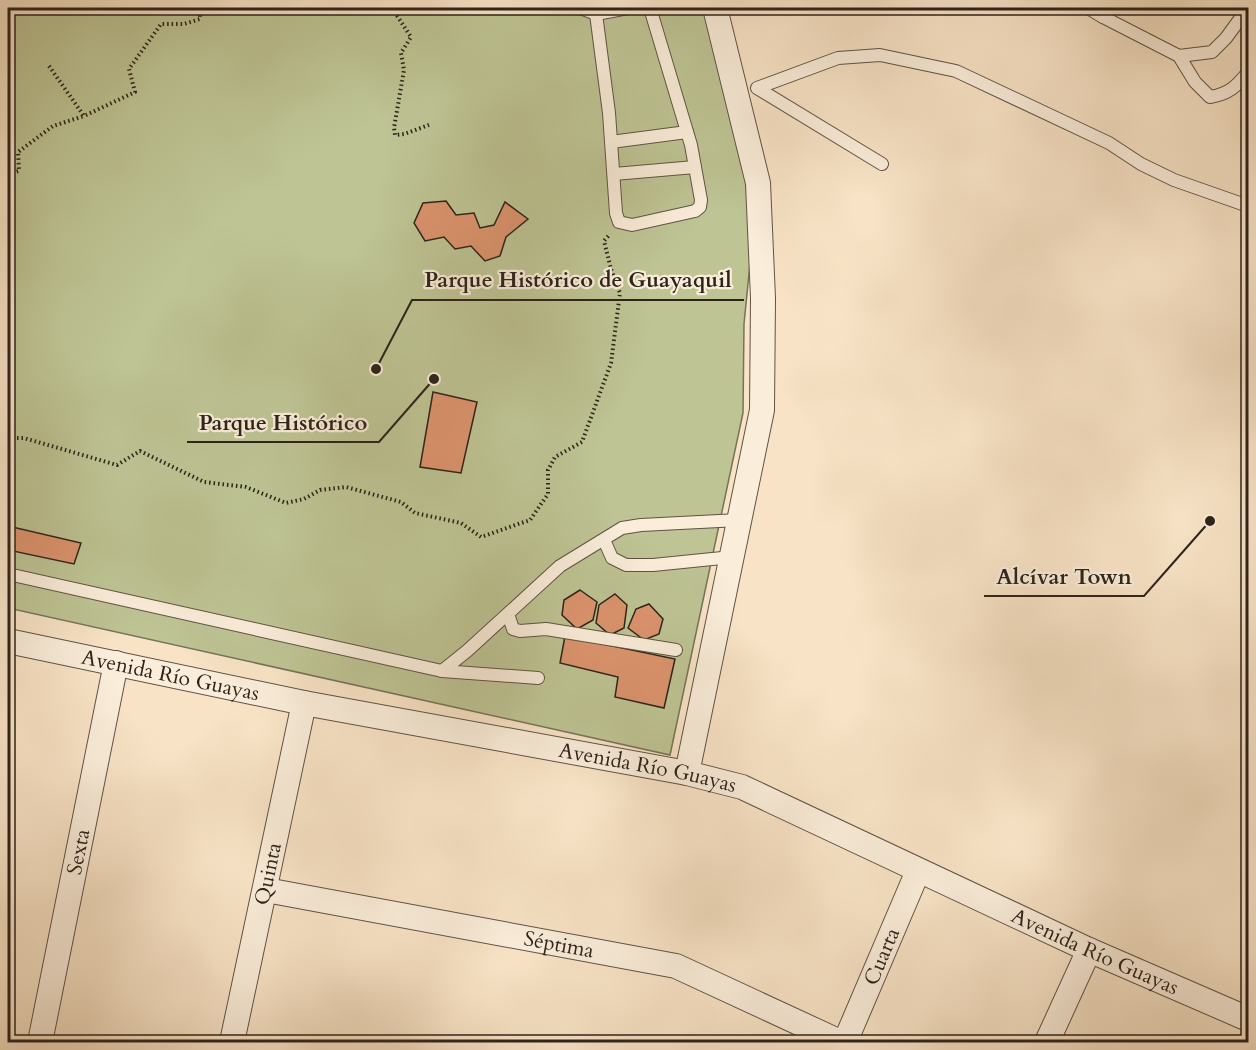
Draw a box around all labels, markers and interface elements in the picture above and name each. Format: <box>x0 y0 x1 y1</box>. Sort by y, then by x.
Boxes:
callout: Parque Histórico de Guayaquil <box>412 260 744 300</box>
text: Parque Histórico de Guayaquil <box>424 265 732 295</box>
callout: Parque Histórico <box>187 402 379 442</box>
text: Parque Histórico <box>199 408 367 438</box>
callout: Alcívar Town <box>984 556 1144 596</box>
text: Alcívar Town <box>996 562 1132 592</box>
street label: Avenida Río Guayas <box>79 642 262 708</box>
street label: Avenida Río Guayas <box>556 735 740 800</box>
street label: Sexta <box>59 826 97 877</box>
street label: Quinta <box>247 840 288 908</box>
street label: Avenida Río Guayas <box>1007 901 1183 1002</box>
street label: Cuarta <box>856 923 907 990</box>
street label: Séptima <box>522 924 596 965</box>

